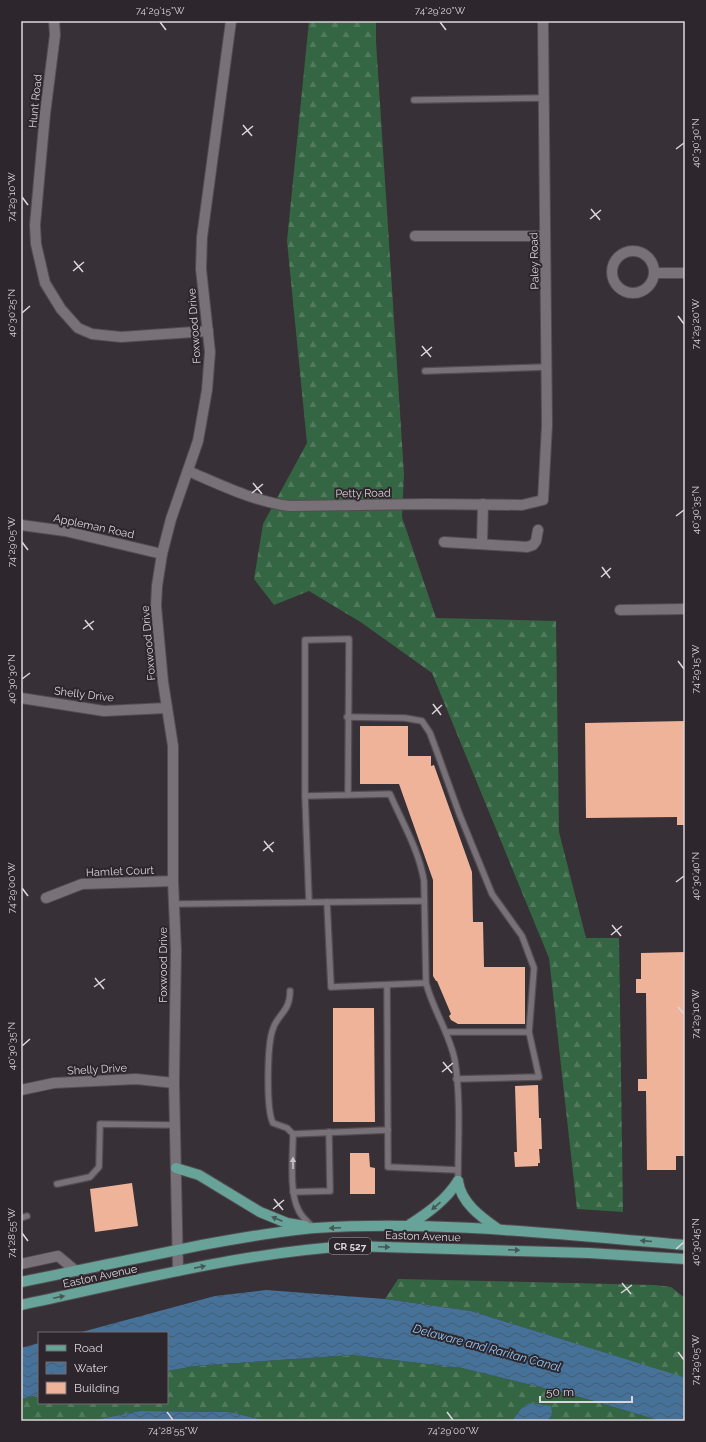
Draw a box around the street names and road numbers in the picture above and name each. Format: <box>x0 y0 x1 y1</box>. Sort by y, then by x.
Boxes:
street label: Hunt Road <box>26 73 45 129</box>
street label: Paley Road <box>528 232 541 290</box>
street label: Foxwood Drive <box>185 287 204 364</box>
street label: Petty Road <box>335 487 391 500</box>
street label: Appleman Road <box>52 512 136 541</box>
street label: Foxwood Drive <box>139 604 158 681</box>
street label: Shelly Drive <box>53 684 115 705</box>
street label: Hamlet Court <box>86 864 155 879</box>
street label: Foxwood Drive <box>157 927 170 1003</box>
street label: Shelly Drive <box>67 1061 128 1078</box>
street label: Easton Avenue <box>385 1229 462 1244</box>
road number: CR 527 <box>329 1238 371 1254</box>
street label: Easton Avenue <box>62 1262 139 1291</box>

